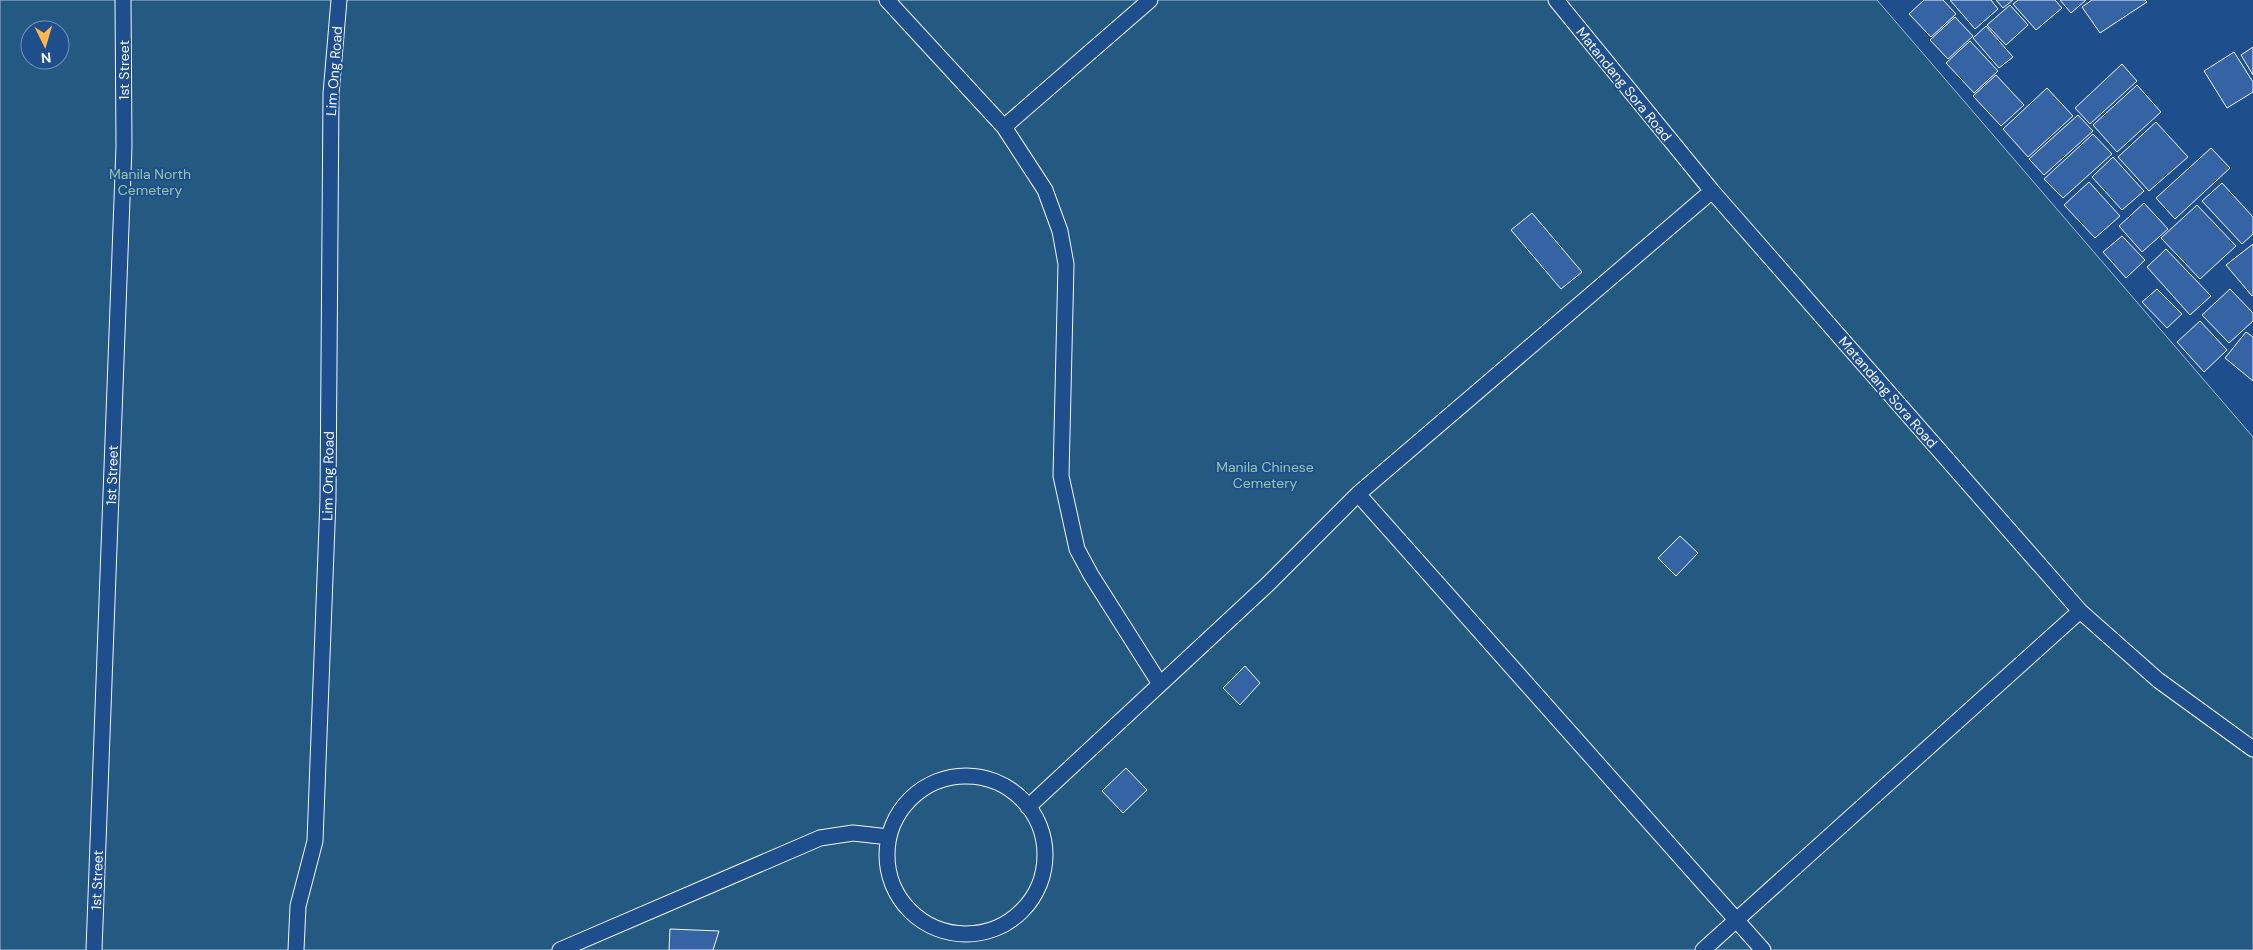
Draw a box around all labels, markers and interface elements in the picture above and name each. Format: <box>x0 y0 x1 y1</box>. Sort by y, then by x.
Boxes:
north arrow <box>20 20 70 70</box>
street label: Matandang Sora Road <box>1572 23 1676 145</box>
street label: Lim Ong Road <box>322 26 346 116</box>
street label: 1st Street <box>115 40 133 100</box>
text: N <box>40 49 52 67</box>
park label: Manila North Cemetery <box>109 165 191 199</box>
street label: Matandang Sora Road <box>1835 333 1941 451</box>
street label: Lim Ong Road <box>318 431 338 521</box>
street label: 1st Street <box>102 445 122 505</box>
park label: Manila Chinese Cemetery <box>1216 458 1314 492</box>
street label: 1st Street <box>87 850 107 910</box>

